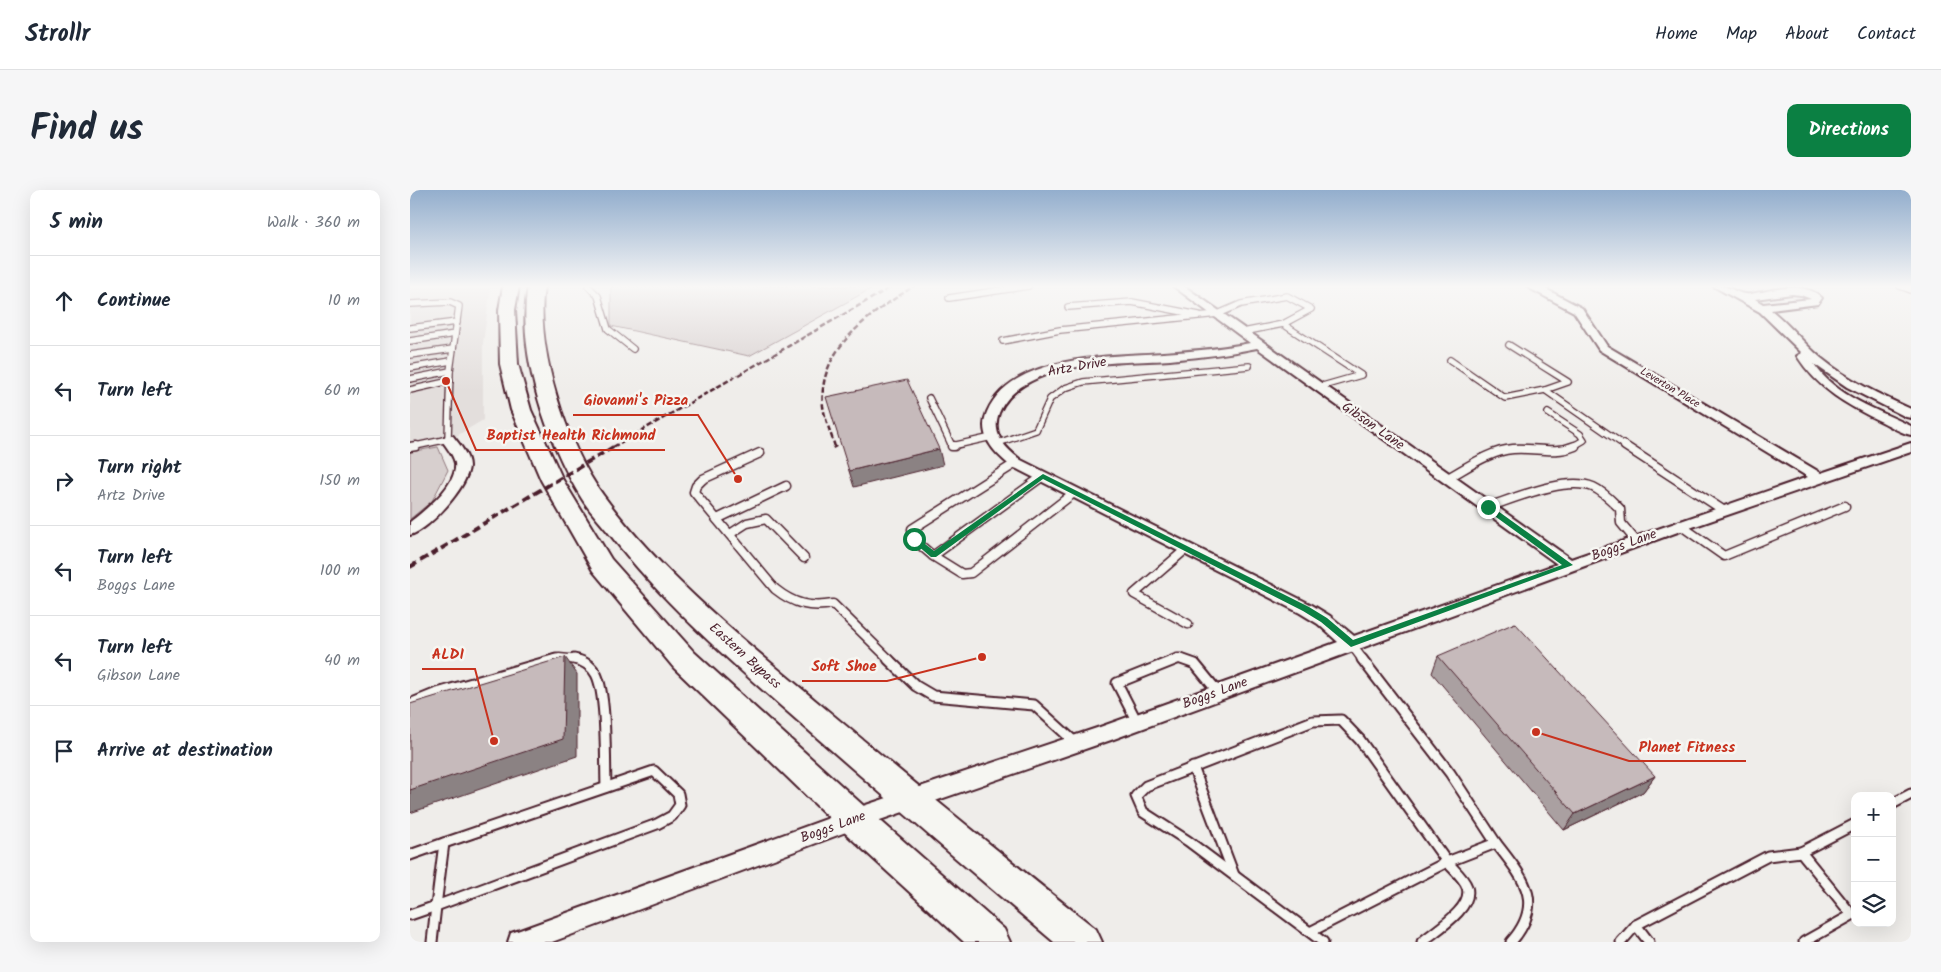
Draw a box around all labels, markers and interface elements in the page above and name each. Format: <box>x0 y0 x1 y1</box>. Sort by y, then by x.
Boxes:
text: Strollr <box>25 15 90 54</box>
text: Home <box>1655 20 1698 49</box>
text: Map <box>1726 20 1757 49</box>
text: About <box>1785 20 1829 49</box>
text: Contact <box>1857 20 1916 49</box>
text: Find us <box>30 102 143 158</box>
button: Directions <box>1787 104 1911 157</box>
text: 5 min <box>50 206 103 239</box>
text: Walk · 360 m <box>267 210 360 235</box>
text: Continue <box>97 286 170 316</box>
icon: ahead <box>50 287 78 315</box>
text: 10 m <box>328 288 360 313</box>
street label: Artz Drive <box>1046 351 1109 383</box>
street label: Leverton Place <box>1636 363 1704 413</box>
text: Turn left <box>97 376 172 406</box>
icon: left <box>50 377 78 405</box>
text: 60 m <box>324 378 360 403</box>
callout: Giovanni's Pizza <box>573 385 698 415</box>
text: Giovanni's Pizza <box>584 389 689 413</box>
street label: Gibson Lane <box>1337 396 1410 456</box>
callout: Baptist Health Richmond <box>476 420 665 450</box>
text: Baptist Health Richmond <box>486 424 657 448</box>
text: Turn right <box>97 453 182 483</box>
icon: right <box>50 467 78 495</box>
text: 150 m <box>319 468 360 493</box>
text: Artz Drive <box>97 483 165 508</box>
route end <box>1477 496 1500 519</box>
street label: Boggs Lane <box>1588 523 1660 567</box>
route start <box>903 528 926 551</box>
text: Turn left <box>97 543 172 573</box>
icon: left <box>50 557 78 585</box>
text: 100 m <box>320 558 360 583</box>
text: Boggs Lane <box>97 573 175 598</box>
street label: Eastern Bypass <box>704 617 786 695</box>
text: Turn left <box>97 633 172 663</box>
callout: ALDI <box>422 639 475 669</box>
text: ALDI <box>432 643 464 667</box>
icon: left <box>50 647 78 675</box>
text: 40 m <box>324 648 360 673</box>
callout: Soft Shoe <box>802 651 887 681</box>
text: Soft Shoe <box>811 655 877 679</box>
text: Gibson Lane <box>97 663 180 688</box>
street label: Boggs Lane <box>1179 671 1251 715</box>
callout: Planet Fitness <box>1629 731 1746 761</box>
text: Arrive at destination <box>97 736 273 766</box>
text: Planet Fitness <box>1639 736 1735 760</box>
icon: arrive <box>50 737 78 765</box>
map controls <box>1851 792 1896 927</box>
button: + <box>1851 792 1896 837</box>
street label: Boggs Lane <box>797 805 869 849</box>
button: − <box>1851 837 1896 882</box>
button: layers <box>1851 882 1896 927</box>

